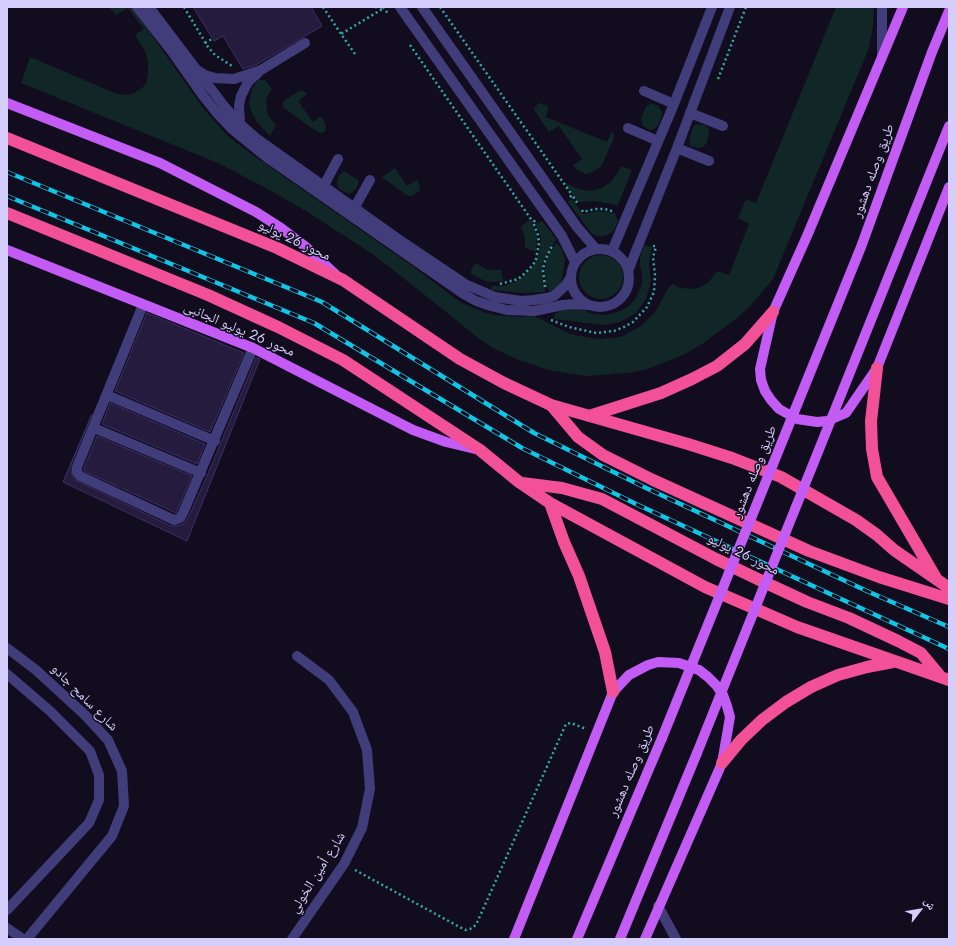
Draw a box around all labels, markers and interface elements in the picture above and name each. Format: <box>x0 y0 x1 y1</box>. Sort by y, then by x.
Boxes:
street label: طريق وصله دهشور <box>849 122 899 220</box>
street label: محور 26 يوليو <box>255 217 333 265</box>
street label: محور 26 يوليو الجانبى <box>181 299 297 361</box>
street label: طريق وصله دهشور <box>729 423 781 521</box>
street label: محور 26 يوليو <box>704 530 782 580</box>
street label: شارع سامح جادو <box>47 661 121 735</box>
street label: طريق وصله دهشور <box>605 722 659 820</box>
street label: شارع أمين الخولي <box>286 829 350 917</box>
north arrow <box>900 890 940 930</box>
text: ش <box>920 895 940 913</box>

